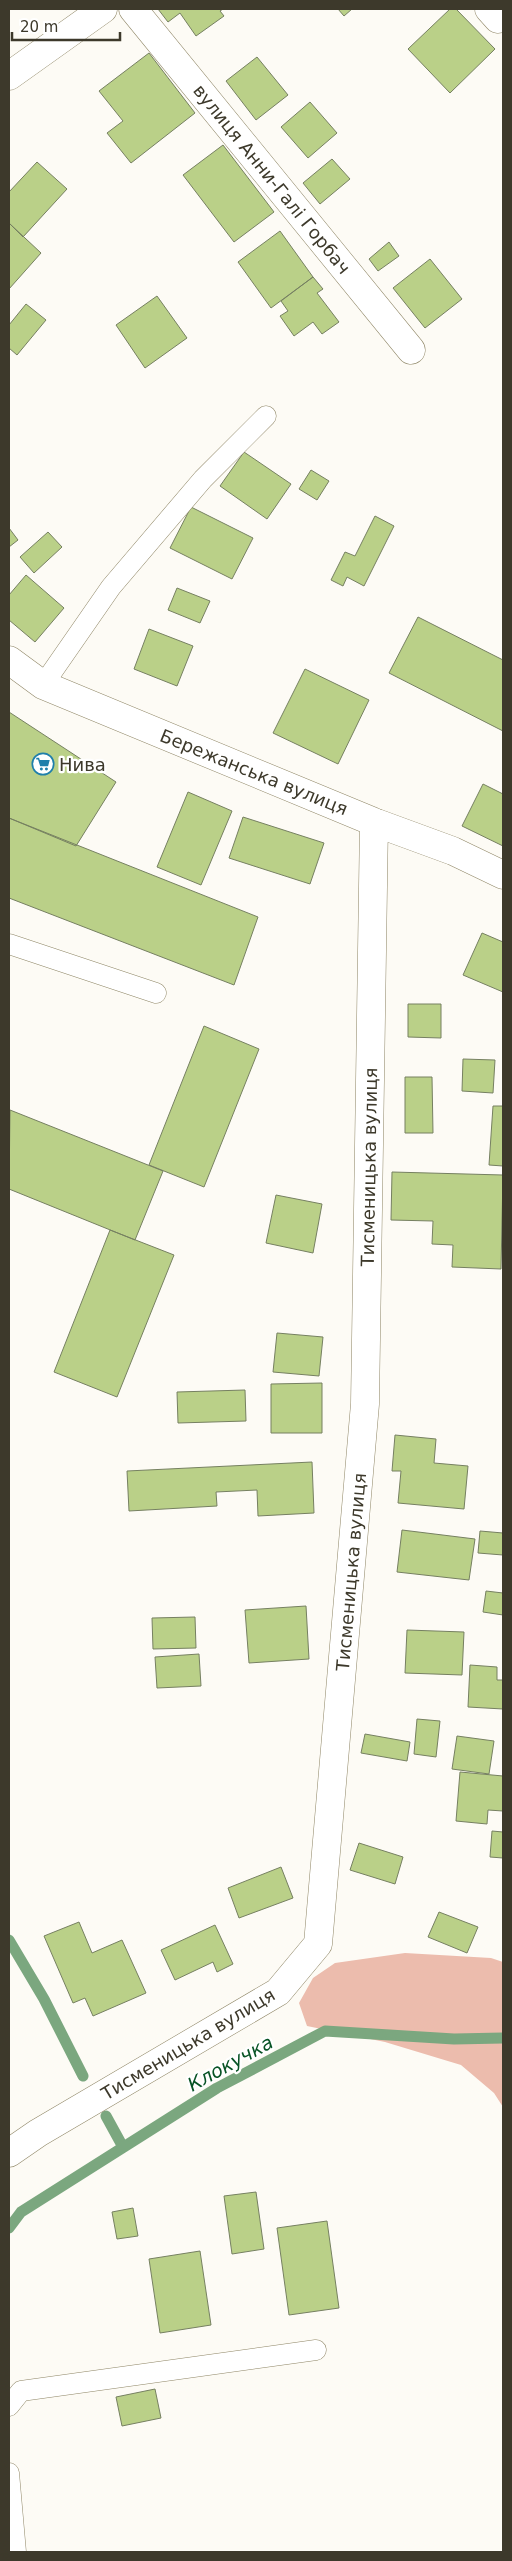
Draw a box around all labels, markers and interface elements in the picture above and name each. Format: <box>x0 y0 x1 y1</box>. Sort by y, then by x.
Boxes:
scale bar <box>12 10 120 42</box>
text: 20 m <box>20 18 58 36</box>
street label: вулиця Анни-Галі Горбач <box>189 80 355 278</box>
street label: Бережанська вулиця <box>157 725 351 819</box>
supermarket icon: Нива <box>31 752 55 776</box>
place label: Нива <box>59 754 106 775</box>
street label: Тисменицька вулиця <box>357 1067 381 1268</box>
street label: Тисменицька вулиця <box>332 1472 370 1673</box>
street label: Тисменицька вулиця <box>97 1984 279 2105</box>
water label: Клокучка <box>183 2031 277 2095</box>

